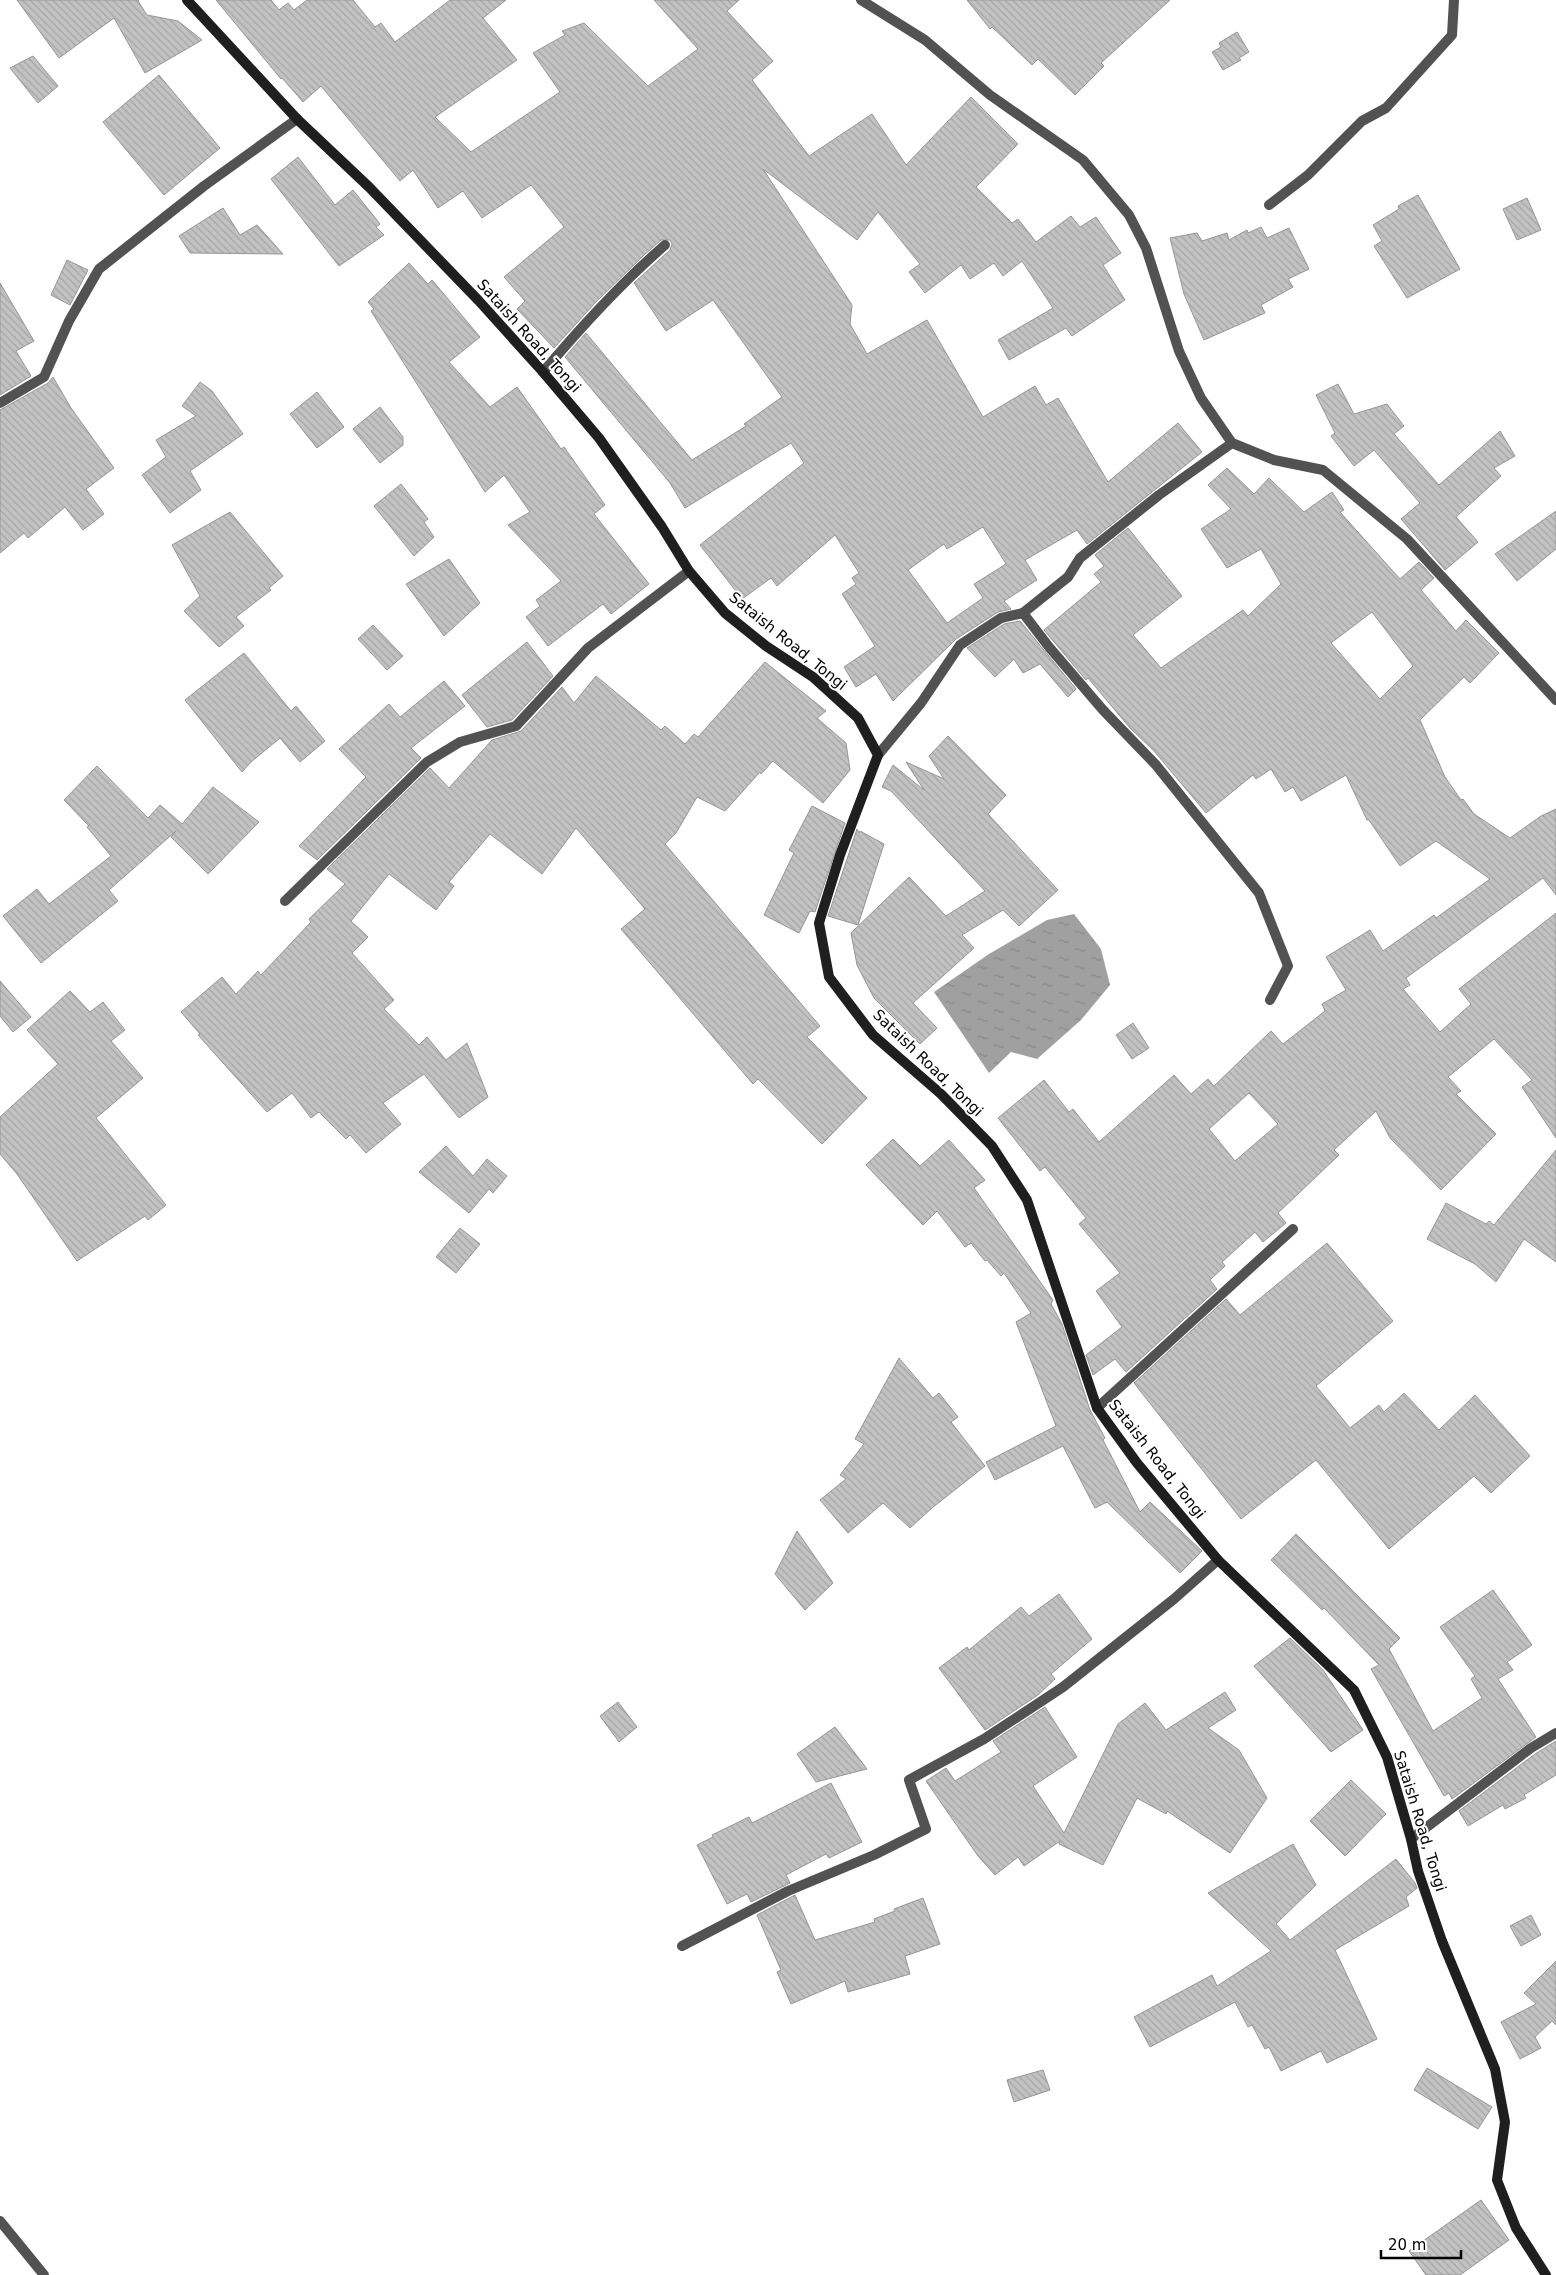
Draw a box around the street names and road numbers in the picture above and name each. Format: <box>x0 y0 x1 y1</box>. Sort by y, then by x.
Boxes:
street label: Sataish Road, Tongi <box>473 276 585 396</box>
street label: Sataish Road, Tongi <box>726 588 850 694</box>
street label: Sataish Road, Tongi <box>869 1006 987 1120</box>
street label: Sataish Road, Tongi <box>1105 1396 1209 1522</box>
street label: Sataish Road, Tongi <box>1390 1748 1450 1894</box>

